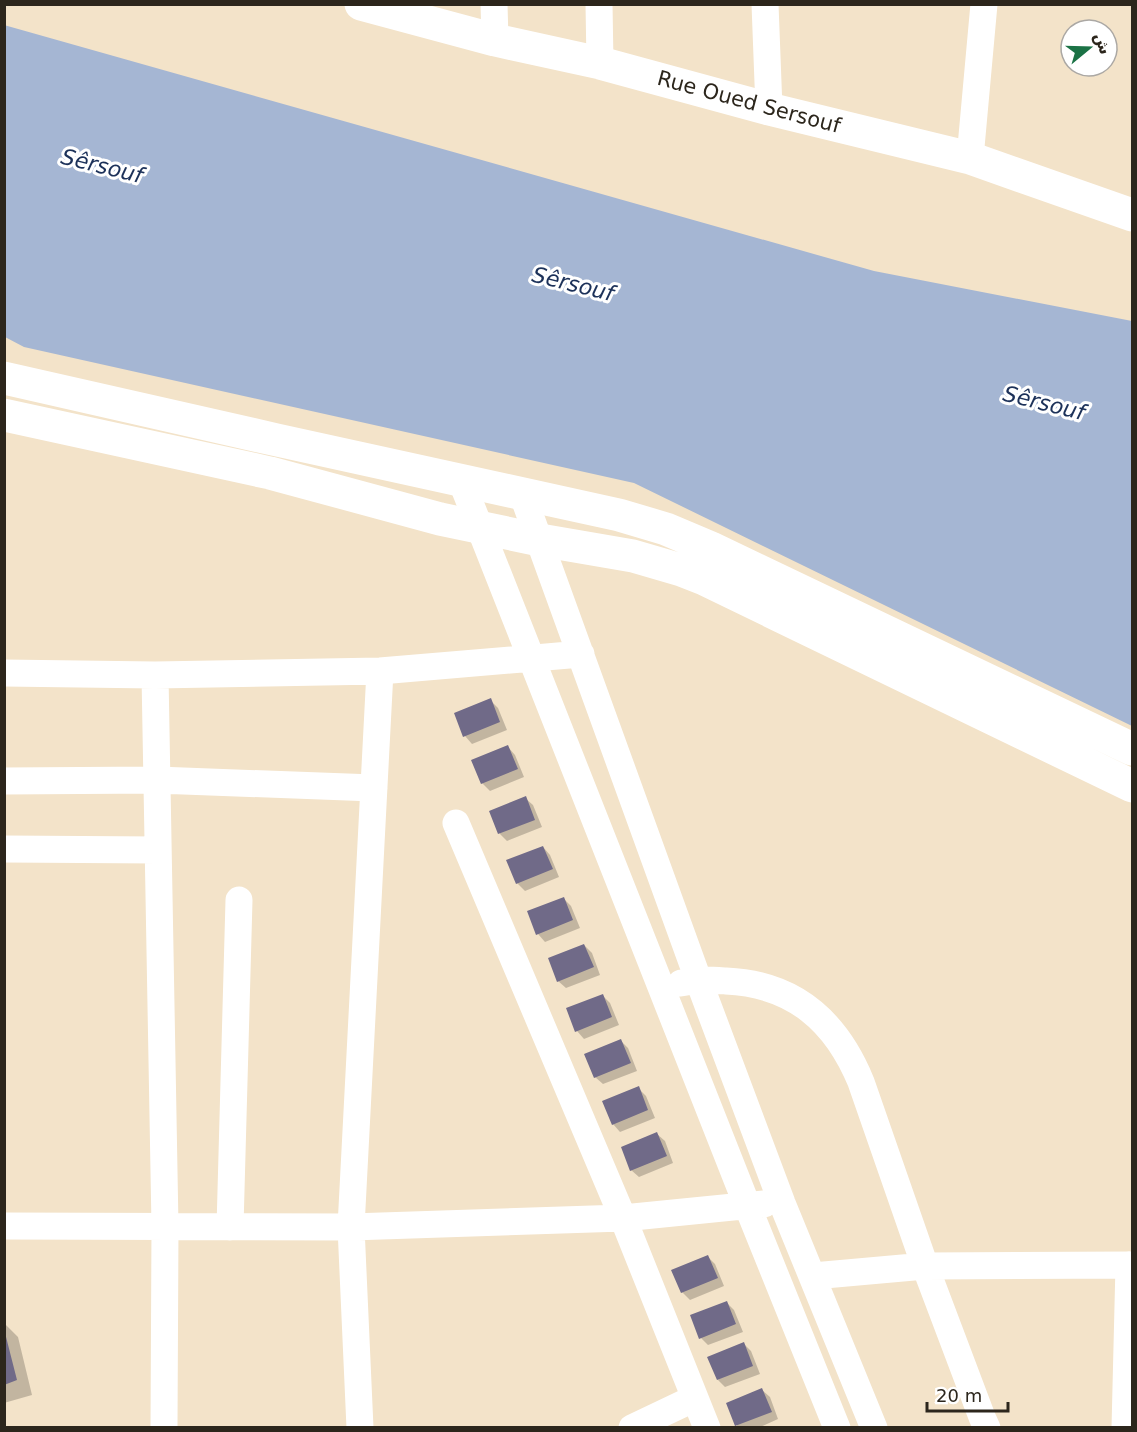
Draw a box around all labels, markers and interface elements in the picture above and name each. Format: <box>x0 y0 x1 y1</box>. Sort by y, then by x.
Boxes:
north arrow <box>1059 18 1119 78</box>
text: ش <box>1090 30 1115 57</box>
street label: Rue Oued Sersouf <box>655 66 844 138</box>
water label: Sêrsouf <box>59 144 149 189</box>
water label: Sêrsouf <box>530 262 620 307</box>
water label: Sêrsouf <box>1001 381 1091 426</box>
scale bar <box>927 1375 1008 1413</box>
text: 20 m <box>936 1385 982 1406</box>

